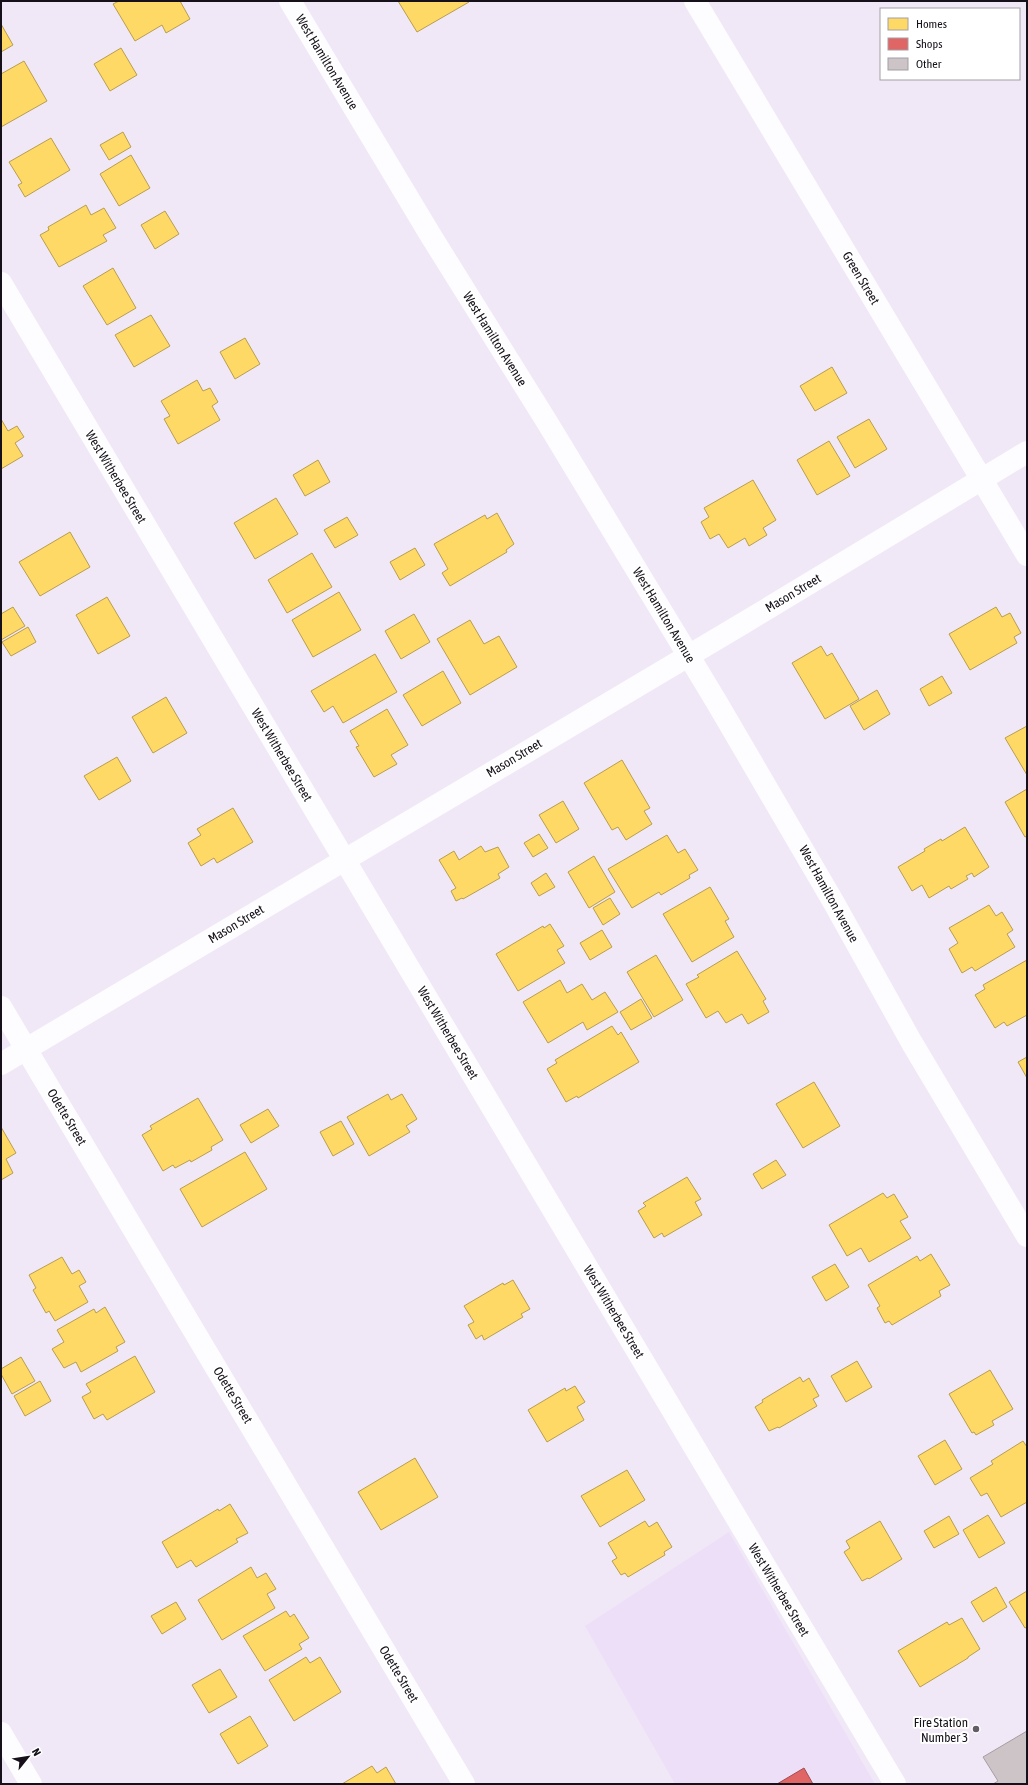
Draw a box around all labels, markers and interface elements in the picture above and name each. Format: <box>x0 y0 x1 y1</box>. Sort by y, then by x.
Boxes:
legend <box>880 8 1020 80</box>
street label: West Hamilton Avenue <box>293 12 361 112</box>
text: Homes <box>916 17 947 31</box>
text: Shops <box>916 37 942 51</box>
text: Other <box>916 57 942 71</box>
street label: Green Street <box>839 249 883 307</box>
street label: West Hamilton Avenue <box>460 289 530 389</box>
street label: West Witherbee Street <box>82 428 150 526</box>
street label: West Hamilton Avenue <box>630 565 698 665</box>
street label: Mason Street <box>763 570 824 615</box>
street label: West Witherbee Street <box>248 706 316 804</box>
street label: Mason Street <box>484 735 545 780</box>
street label: West Hamilton Avenue <box>796 843 862 945</box>
street label: Mason Street <box>206 901 267 946</box>
street label: West Witherbee Street <box>414 984 482 1082</box>
street label: Odette Street <box>44 1086 90 1148</box>
street label: West Witherbee Street <box>580 1263 648 1361</box>
street label: Odette Street <box>210 1364 256 1426</box>
street label: West Witherbee Street <box>745 1541 813 1639</box>
street label: Odette Street <box>376 1643 422 1705</box>
place label: Fire Station Number 3 <box>914 1715 968 1745</box>
marker: Fire Station Number 3 <box>971 1724 981 1734</box>
north arrow <box>8 1737 48 1777</box>
text: N <box>30 1746 43 1758</box>

